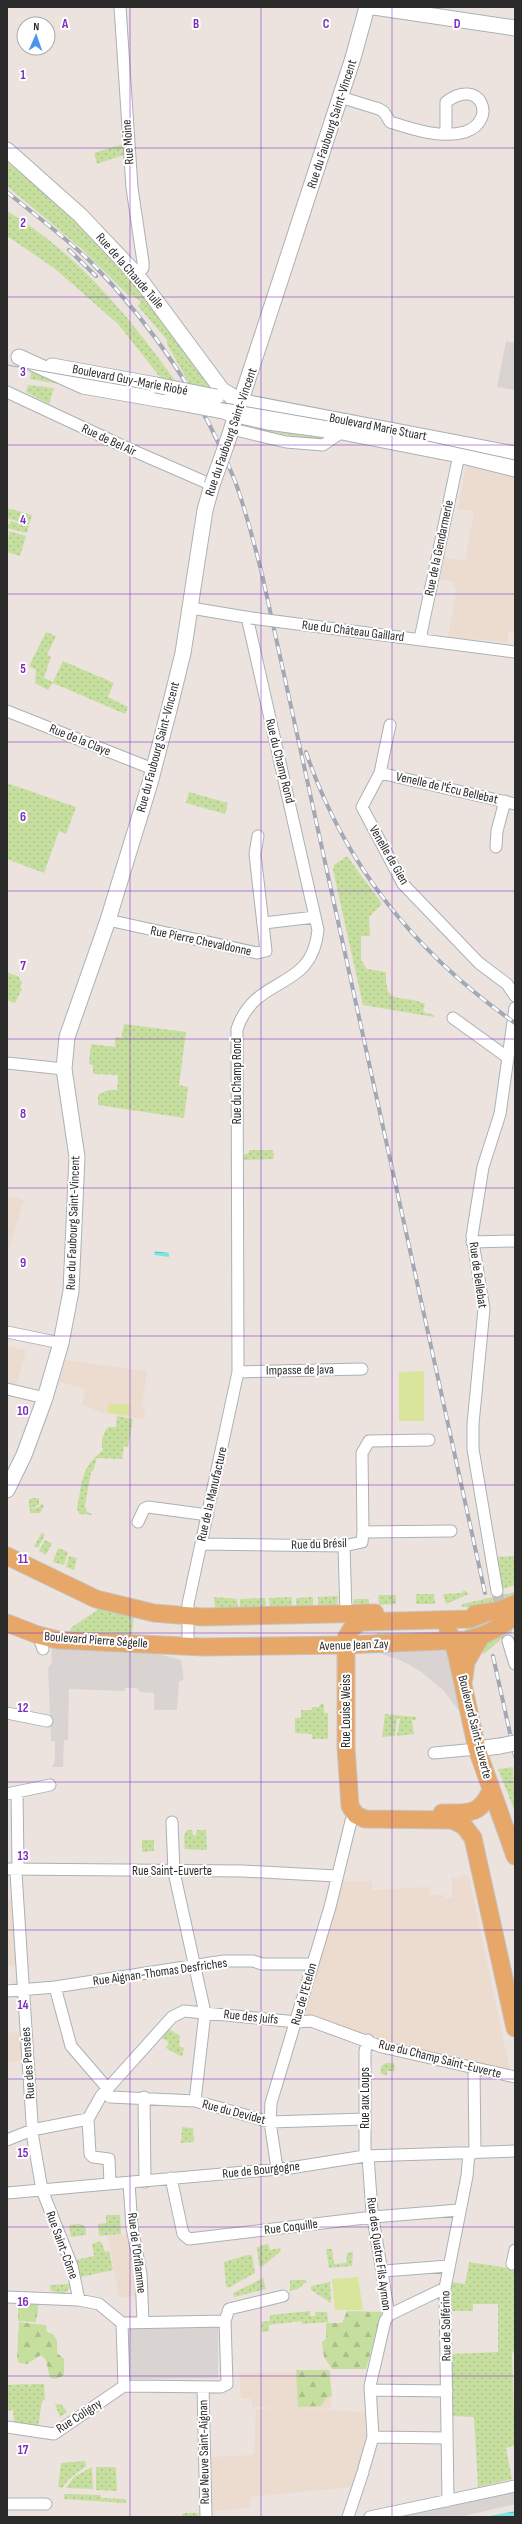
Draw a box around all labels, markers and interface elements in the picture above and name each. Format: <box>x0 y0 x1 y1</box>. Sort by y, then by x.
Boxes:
north arrow <box>16 16 56 56</box>
text: A <box>61 16 69 32</box>
text: B <box>193 16 199 32</box>
text: C <box>323 16 330 32</box>
text: D <box>454 16 461 32</box>
text: N <box>33 20 40 33</box>
street label: Rue du Faubourg Saint-Vincent <box>304 58 360 190</box>
text: 1 <box>20 67 26 83</box>
street label: Rue Moine <box>118 119 138 165</box>
text: 2 <box>20 215 26 231</box>
street label: Rue de la Chaude Tuile <box>93 230 167 312</box>
street label: Boulevard Guy-Marie Riobé <box>71 361 189 399</box>
text: 3 <box>20 364 26 380</box>
street label: Rue du Faubourg Saint-Vincent <box>202 366 260 498</box>
street label: Boulevard Marie Stuart <box>328 410 428 444</box>
street label: Rue de Bel Air <box>79 420 139 460</box>
street label: Rue de la Gendarmerie <box>421 499 457 597</box>
text: 4 <box>20 512 26 528</box>
street label: Rue du Château Gaillard <box>301 617 405 645</box>
text: 5 <box>20 661 26 677</box>
street label: Rue du Faubourg Saint-Vincent <box>133 680 183 814</box>
street label: Rue du Champ Rond <box>262 717 298 805</box>
street label: Rue de la Claye <box>47 720 113 760</box>
street label: Venelle de l'Écu Bellebat <box>394 768 500 808</box>
text: 6 <box>20 809 26 825</box>
street label: Venelle de Gien <box>366 822 412 888</box>
street label: Rue Pierre Chevaldonne <box>149 922 253 960</box>
text: 7 <box>20 958 26 974</box>
street label: Rue du Champ Rond <box>229 1038 245 1124</box>
text: 8 <box>20 1106 26 1122</box>
street label: Rue du Faubourg Saint-Vincent <box>63 1155 83 1291</box>
street label: Rue de Bellebat <box>465 1241 491 1309</box>
text: 9 <box>20 1255 26 1271</box>
street label: Impasse de Java <box>266 1361 334 1379</box>
text: 10 <box>17 1403 29 1419</box>
street label: Rue de la Manufacture <box>193 1445 231 1543</box>
street label: Rue du Brésil <box>291 1535 347 1553</box>
text: 11 <box>18 1551 28 1567</box>
street label: Boulevard Pierre Ségelle <box>44 1628 148 1652</box>
street label: Avenue Jean Zay <box>318 1636 389 1654</box>
street label: Boulevard Saint-Euverte <box>454 1673 496 1781</box>
street label: Rue Louise Weiss <box>338 1674 354 1748</box>
text: 12 <box>18 1700 29 1716</box>
text: 13 <box>18 1848 29 1864</box>
street label: Rue Saint-Euverte <box>132 1863 212 1879</box>
street label: Rue Aignan-Thomas Desfriches <box>92 1955 228 1989</box>
street label: Rue de l'Etelon <box>288 1961 320 2027</box>
text: 14 <box>17 1997 29 2013</box>
street label: Rue des Juifs <box>223 2006 280 2028</box>
street label: Rue des Pensées <box>17 2026 38 2100</box>
street label: Rue du Champ Saint-Euverte <box>377 2036 503 2082</box>
street label: Rue aux Loups <box>357 2067 373 2129</box>
street label: Rue du Devidet <box>200 2096 268 2128</box>
text: 15 <box>18 2145 29 2161</box>
street label: Rue de Bourgogne <box>221 2158 301 2182</box>
street label: Rue des Quatre Fils Aymon <box>363 2196 395 2312</box>
street label: Rue Saint-Côme <box>42 2209 82 2281</box>
street label: Rue de l'Oriflamme <box>124 2212 150 2294</box>
street label: Rue Coquille <box>263 2216 319 2238</box>
street label: Rue de Solférino <box>437 2291 455 2361</box>
text: 16 <box>17 2294 29 2310</box>
street label: Rue Coligny <box>53 2395 105 2437</box>
street label: Rue Neuve Saint-Aignan <box>195 2400 213 2504</box>
text: 17 <box>18 2442 29 2458</box>

